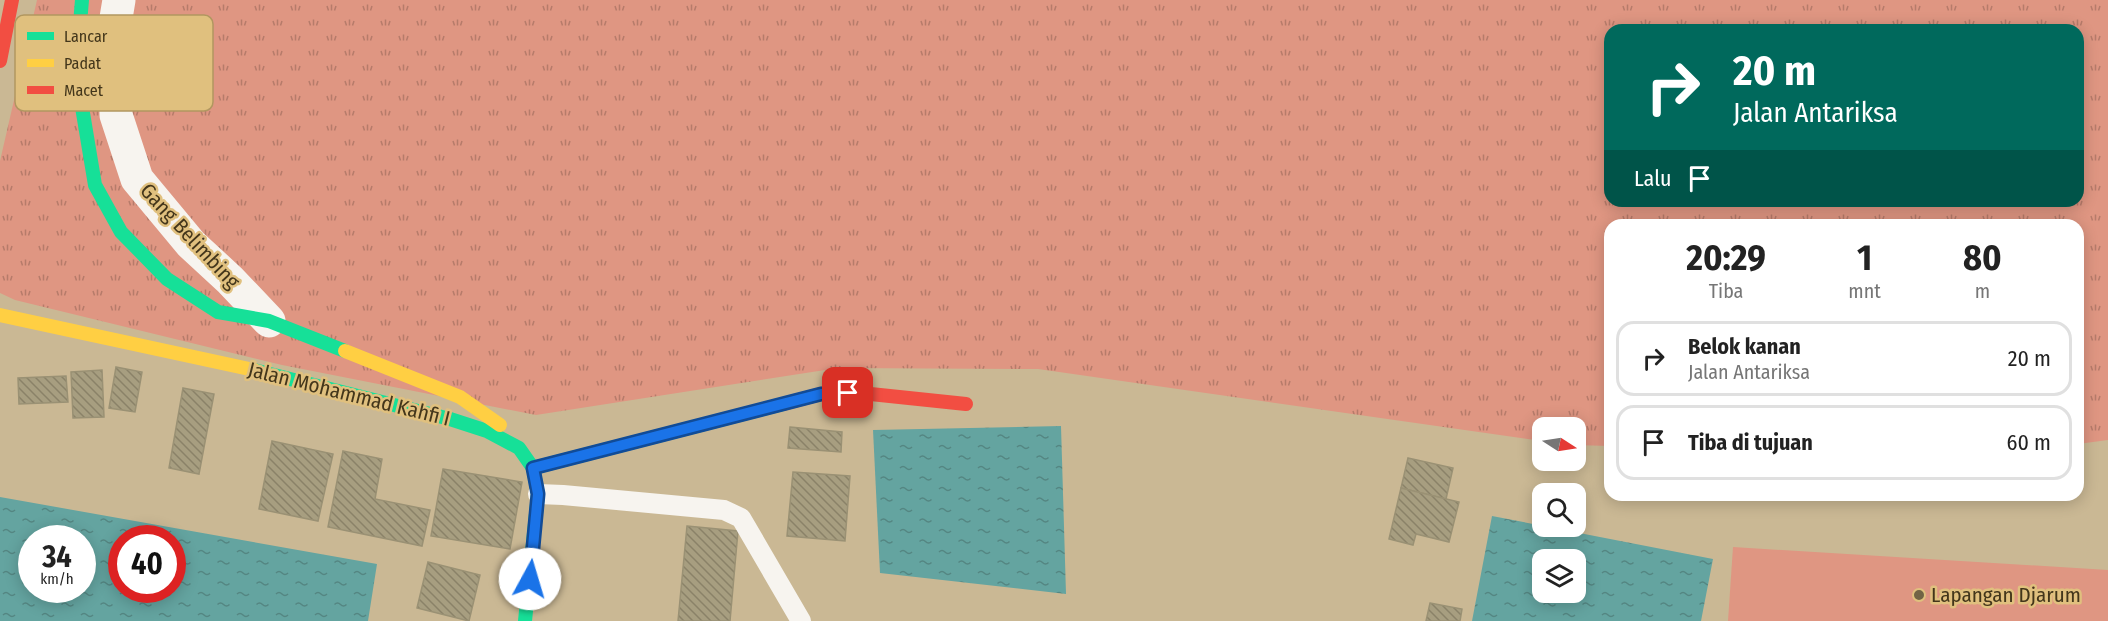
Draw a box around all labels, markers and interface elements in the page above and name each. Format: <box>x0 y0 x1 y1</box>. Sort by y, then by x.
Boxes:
legend <box>15 15 213 111</box>
text: Lancar <box>64 27 108 46</box>
text: 20 m <box>1733 46 1816 96</box>
icon: right <box>1634 48 1712 126</box>
text: Padat <box>64 54 102 73</box>
text: Macet <box>64 81 104 100</box>
text: Jalan Antariksa <box>1733 97 1898 129</box>
icon: arrive <box>1683 162 1716 195</box>
text: Lalu <box>1634 165 1671 192</box>
street label: Gang Belimbing <box>135 178 245 294</box>
text: 20:29 <box>1686 236 1766 280</box>
text: 1 <box>1857 236 1872 280</box>
text: 80 <box>1963 236 2002 280</box>
text: Tiba <box>1709 279 1743 303</box>
text: mnt <box>1848 279 1881 303</box>
text: m <box>1975 279 1990 303</box>
text: Belok kanan <box>1688 333 1801 360</box>
icon: right <box>1637 342 1670 375</box>
text: 20 m <box>2008 345 2051 372</box>
street label: Jalan Mohammad Kahfi I <box>245 356 453 432</box>
text: Jalan Antariksa <box>1688 360 1810 384</box>
pin <box>822 367 873 418</box>
icon: arrive <box>831 376 864 409</box>
north arrow <box>1532 417 1586 471</box>
map controls <box>1532 417 1586 603</box>
icon: arrive <box>1637 426 1670 459</box>
text: Tiba di tujuan <box>1688 429 1813 456</box>
text: 60 m <box>2007 429 2051 456</box>
button: search <box>1532 483 1586 537</box>
speed limit sign: 40 <box>108 525 186 603</box>
text: 34 <box>42 539 72 575</box>
position arrow <box>498 547 562 611</box>
button: layers <box>1532 549 1586 603</box>
text: km/h <box>40 570 74 588</box>
place label: Lapangan Djarum <box>1931 582 2081 608</box>
marker: Lapangan Djarum <box>1912 588 1926 602</box>

